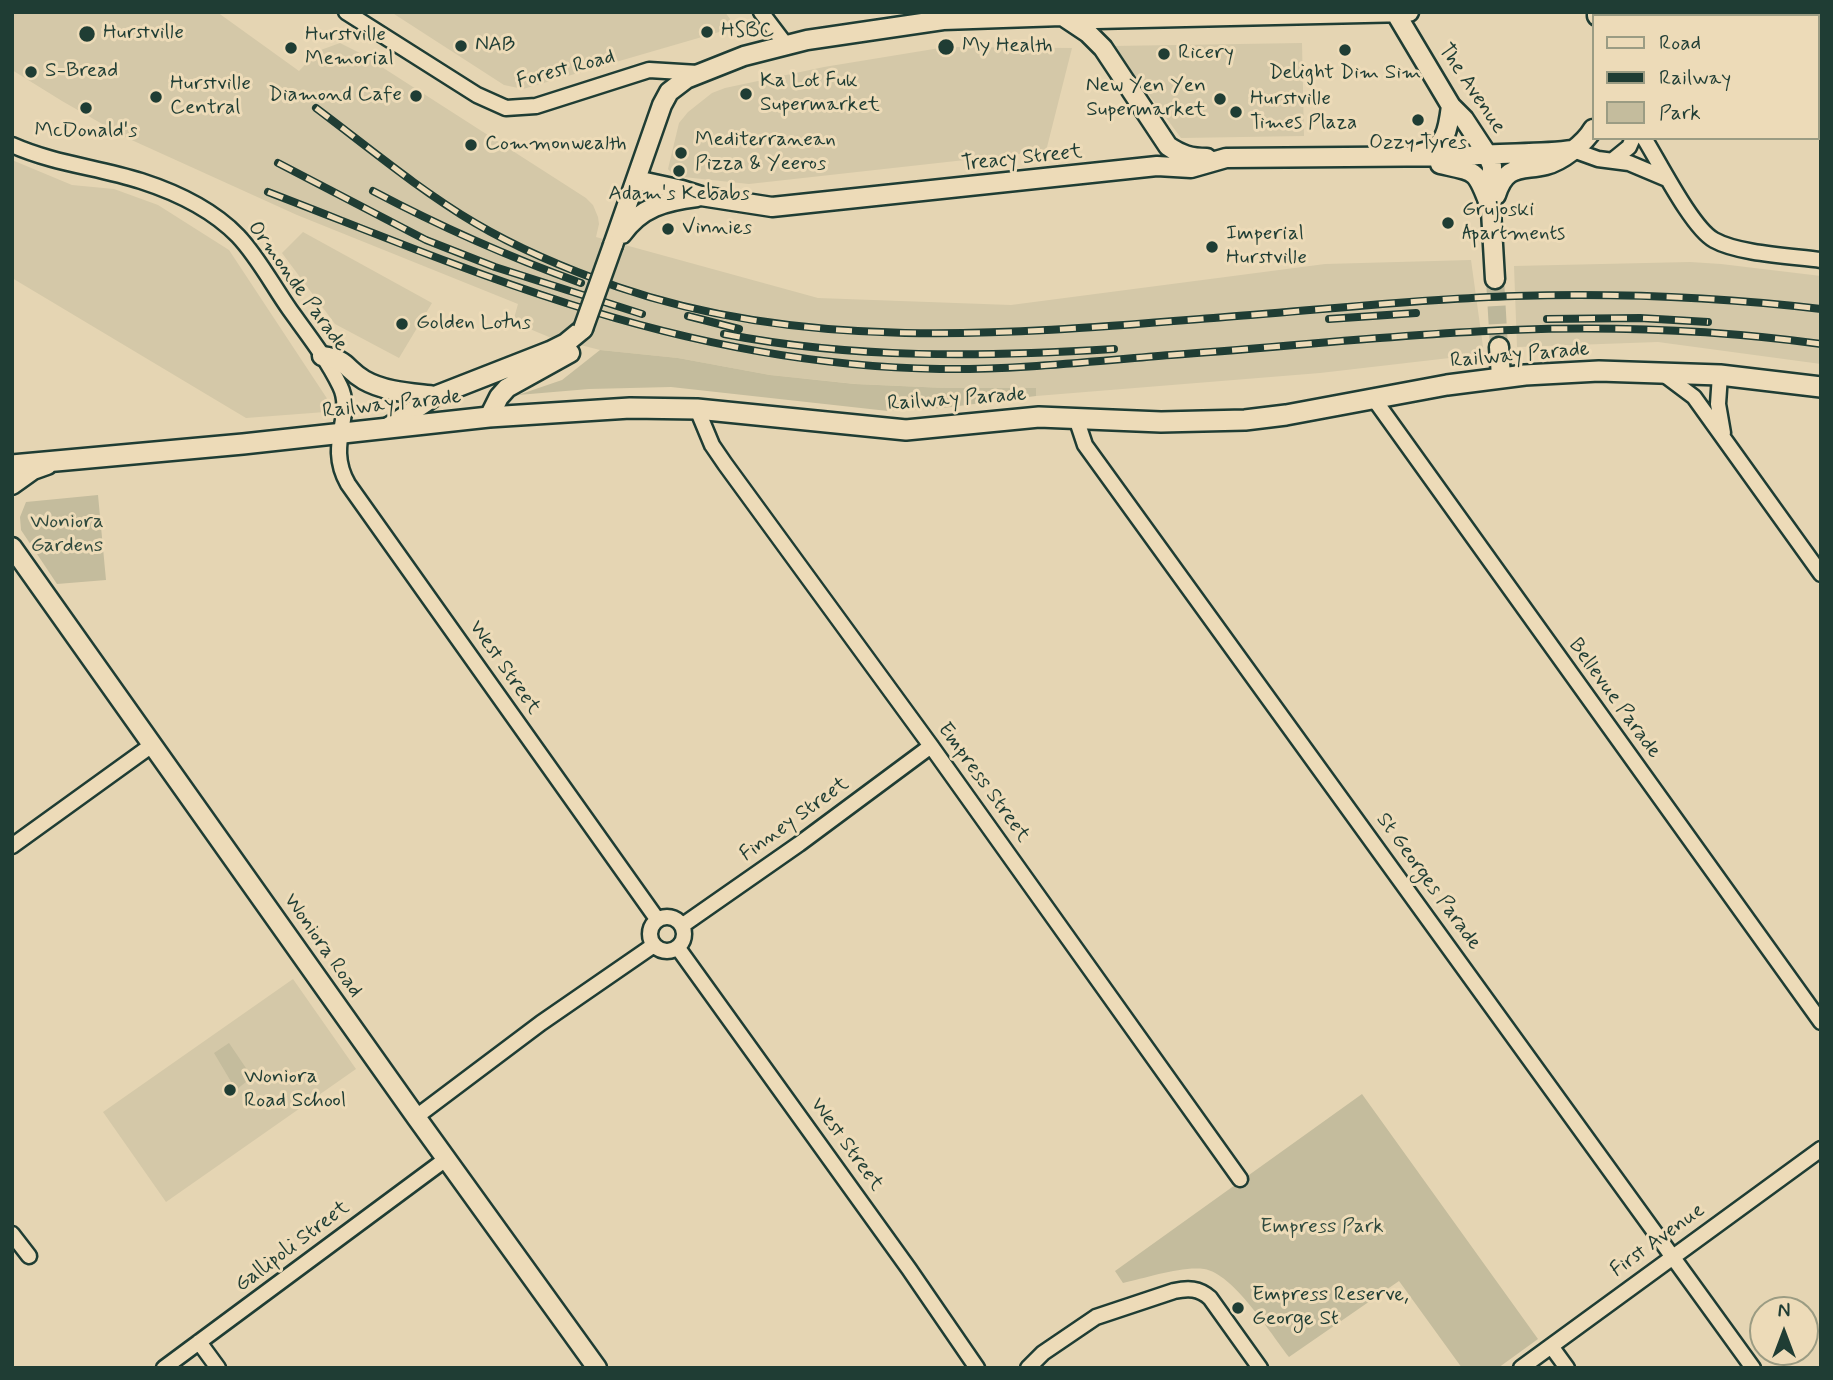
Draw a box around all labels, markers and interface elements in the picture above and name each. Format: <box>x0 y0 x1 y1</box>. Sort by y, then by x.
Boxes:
legend <box>1591 14 1819 140</box>
place label: HSBC <box>721 19 774 45</box>
place label: Hurstville <box>103 21 184 47</box>
place label: Hurstville Memorial <box>305 23 394 73</box>
marker: Hurstville <box>77 24 97 44</box>
marker: HSBC <box>699 24 715 40</box>
text: Road <box>1659 29 1701 57</box>
place label: NAB <box>475 33 515 59</box>
place label: My Health <box>962 34 1053 60</box>
marker: My Health <box>936 37 956 57</box>
marker: NAB <box>453 38 469 54</box>
street label: The Avenue <box>1432 39 1510 139</box>
marker: Hurstville Memorial <box>283 40 299 56</box>
place label: Ricery <box>1178 41 1234 67</box>
marker: Delight Dim Sim <box>1337 42 1353 58</box>
street label: Forest Road <box>514 45 618 95</box>
marker: Ricery <box>1156 46 1172 62</box>
place label: S-Bread <box>45 59 118 85</box>
place label: Delight Dim Sim <box>1269 61 1421 87</box>
marker: S-Bread <box>23 64 39 80</box>
text: Railway <box>1659 64 1731 92</box>
place label: Ka Lot Fuk Supermarket <box>760 69 880 119</box>
place label: Hurstville Central <box>170 72 251 122</box>
place label: New Yen Yen Supermarket <box>1086 74 1206 124</box>
place label: Diamond Cafe <box>268 83 402 109</box>
marker: Ka Lot Fuk Supermarket <box>738 86 754 102</box>
place label: Hurstville Times Plaza <box>1250 87 1357 137</box>
marker: Diamond Cafe <box>408 88 424 104</box>
marker: Hurstville Central <box>148 89 164 105</box>
marker: New Yen Yen Supermarket <box>1212 91 1228 107</box>
text: Park <box>1659 99 1701 127</box>
marker: McDonald's <box>78 100 94 116</box>
marker: Hurstville Times Plaza <box>1228 104 1244 120</box>
marker: Ozzy Tyres <box>1410 112 1426 128</box>
place label: McDonald's <box>34 119 138 145</box>
place label: Mediterranean Pizza & Yeeros <box>695 128 836 178</box>
place label: Ozzy Tyres <box>1369 131 1467 157</box>
place label: Commonwealth <box>485 132 627 158</box>
marker: Commonwealth <box>463 137 479 153</box>
street label: Treacy Street <box>960 140 1084 178</box>
marker: Mediterranean Pizza & Yeeros <box>673 145 689 161</box>
marker: Adam's Kebabs <box>671 163 687 179</box>
place label: Adam's Kebabs <box>608 182 750 208</box>
place label: Grujoski Apartments <box>1462 198 1565 248</box>
marker: Grujoski Apartments <box>1440 215 1456 231</box>
place label: Vinnies <box>682 216 752 242</box>
street label: Ormonde Parade <box>241 217 353 357</box>
marker: Vinnies <box>660 221 676 237</box>
place label: Imperial Hurstville <box>1226 222 1307 272</box>
marker: Imperial Hurstville <box>1204 239 1220 255</box>
place label: Golden Lotus <box>416 311 531 337</box>
marker: Golden Lotus <box>394 316 410 332</box>
street label: Railway Parade <box>1449 337 1591 375</box>
street label: Railway Parade <box>886 383 1028 417</box>
street label: Railway Parade <box>321 385 463 425</box>
park label: Woniora Gardens <box>30 510 104 560</box>
street label: West Street <box>462 616 546 720</box>
street label: Bellevue Parade <box>1562 634 1666 764</box>
street label: Empress Street <box>931 718 1035 848</box>
street label: Finney Street <box>736 772 854 868</box>
street label: St Georges Parade <box>1370 808 1486 956</box>
street label: Woniora Road <box>277 889 367 1003</box>
place label: Woniora Road School <box>244 1065 346 1115</box>
marker: Woniora Road School <box>222 1082 238 1098</box>
street label: West Street <box>804 1094 888 1196</box>
street label: Gallipoli Street <box>231 1196 355 1298</box>
street label: First Avenue <box>1606 1198 1710 1284</box>
park label: Empress Park <box>1260 1215 1384 1241</box>
place label: Empress Reserve, George St <box>1252 1283 1409 1333</box>
north arrow <box>1749 1296 1819 1366</box>
text: N <box>1778 1299 1790 1324</box>
marker: Empress Reserve, George St <box>1230 1300 1246 1316</box>

